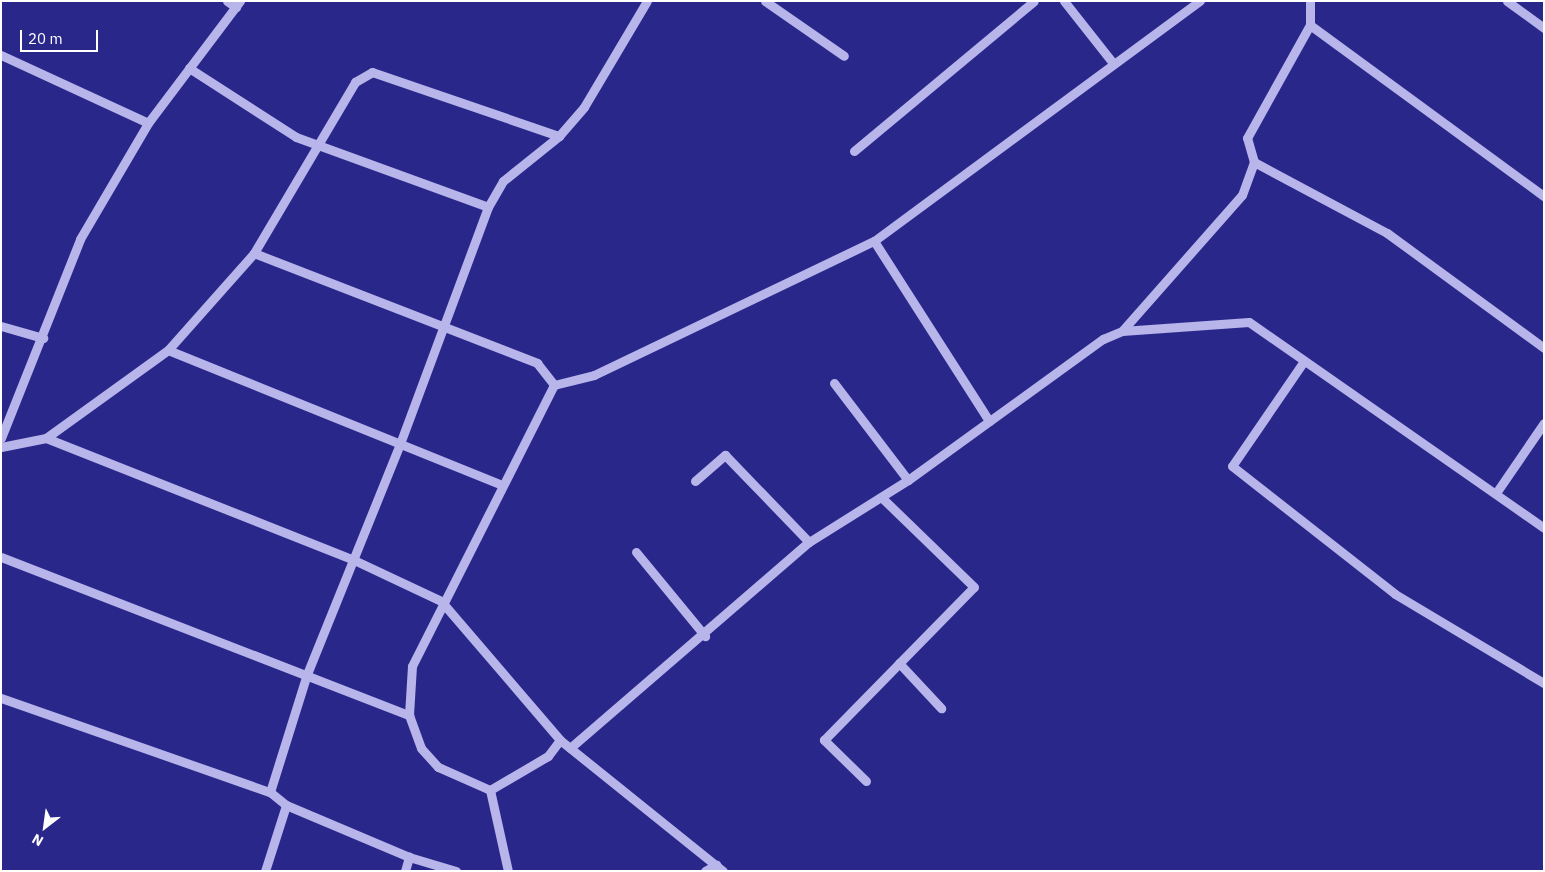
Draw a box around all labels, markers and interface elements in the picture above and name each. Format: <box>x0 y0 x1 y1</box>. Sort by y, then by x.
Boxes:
scale bar <box>22 20 100 52</box>
text: 20 m <box>28 29 63 48</box>
north arrow <box>20 802 70 852</box>
text: N <box>29 830 46 850</box>

